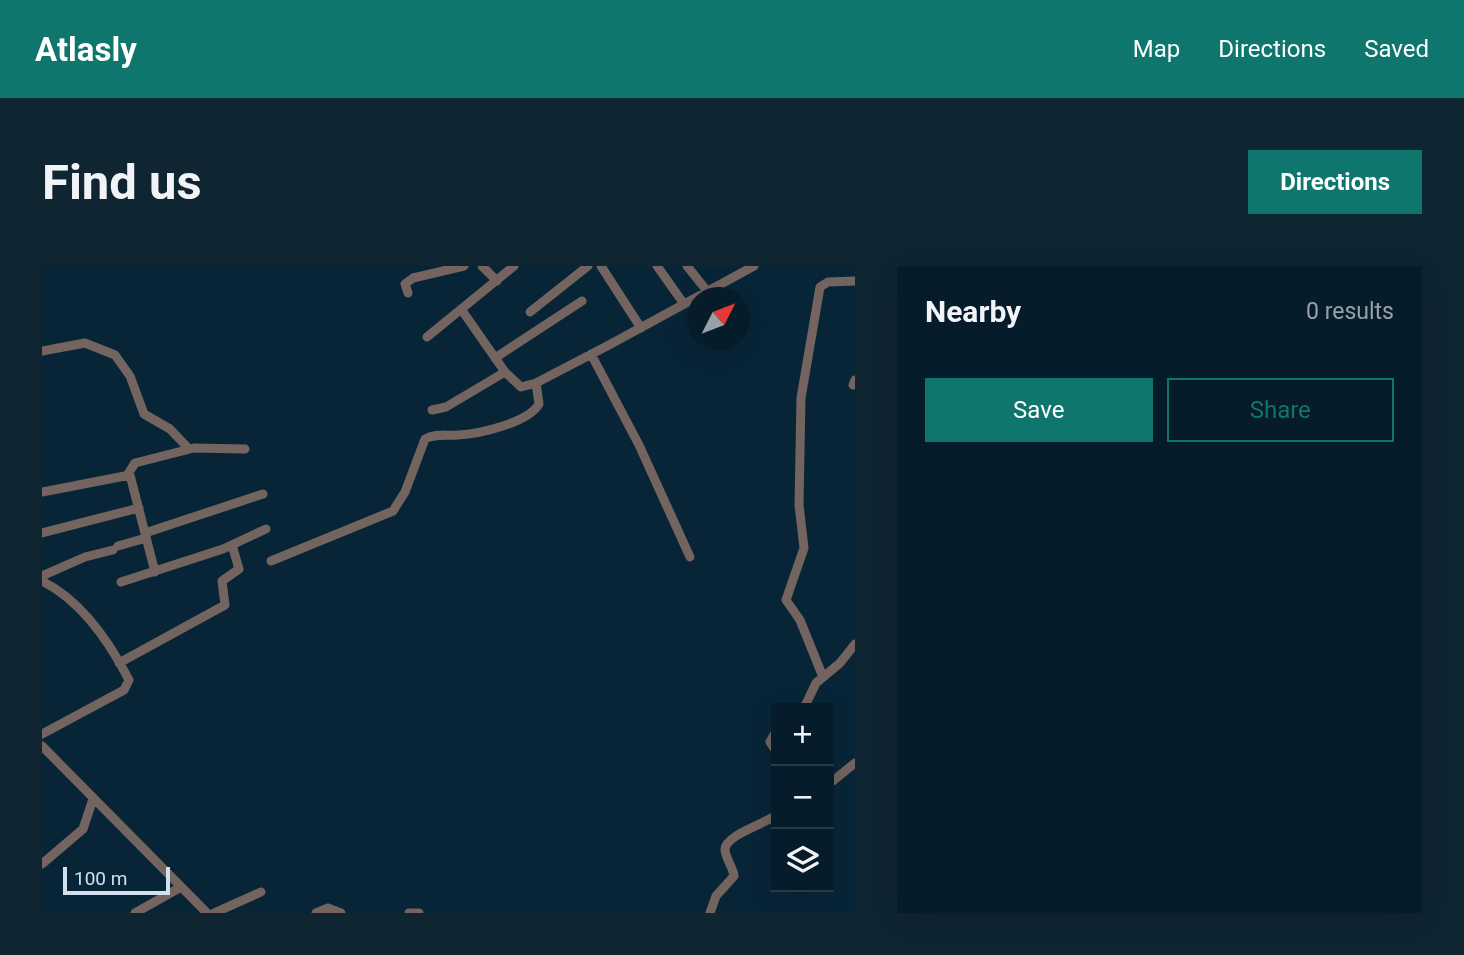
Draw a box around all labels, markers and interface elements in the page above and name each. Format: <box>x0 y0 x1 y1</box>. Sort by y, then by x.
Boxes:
text: Atlasly <box>35 30 137 69</box>
text: Map <box>1133 35 1180 63</box>
text: Directions <box>1218 35 1326 63</box>
text: Saved <box>1364 35 1429 63</box>
button: Directions <box>1248 150 1422 214</box>
text: Find us <box>42 154 202 211</box>
north arrow <box>687 287 750 350</box>
text: Nearby <box>925 294 1021 329</box>
text: 0 results <box>1306 298 1394 325</box>
button: Save <box>925 378 1153 442</box>
button: Share <box>1167 378 1394 442</box>
map controls <box>771 703 834 892</box>
button: + <box>771 703 834 766</box>
button: − <box>771 766 834 829</box>
button: layers <box>771 829 834 892</box>
scale bar <box>63 864 170 896</box>
text: 100 m <box>74 867 127 890</box>

